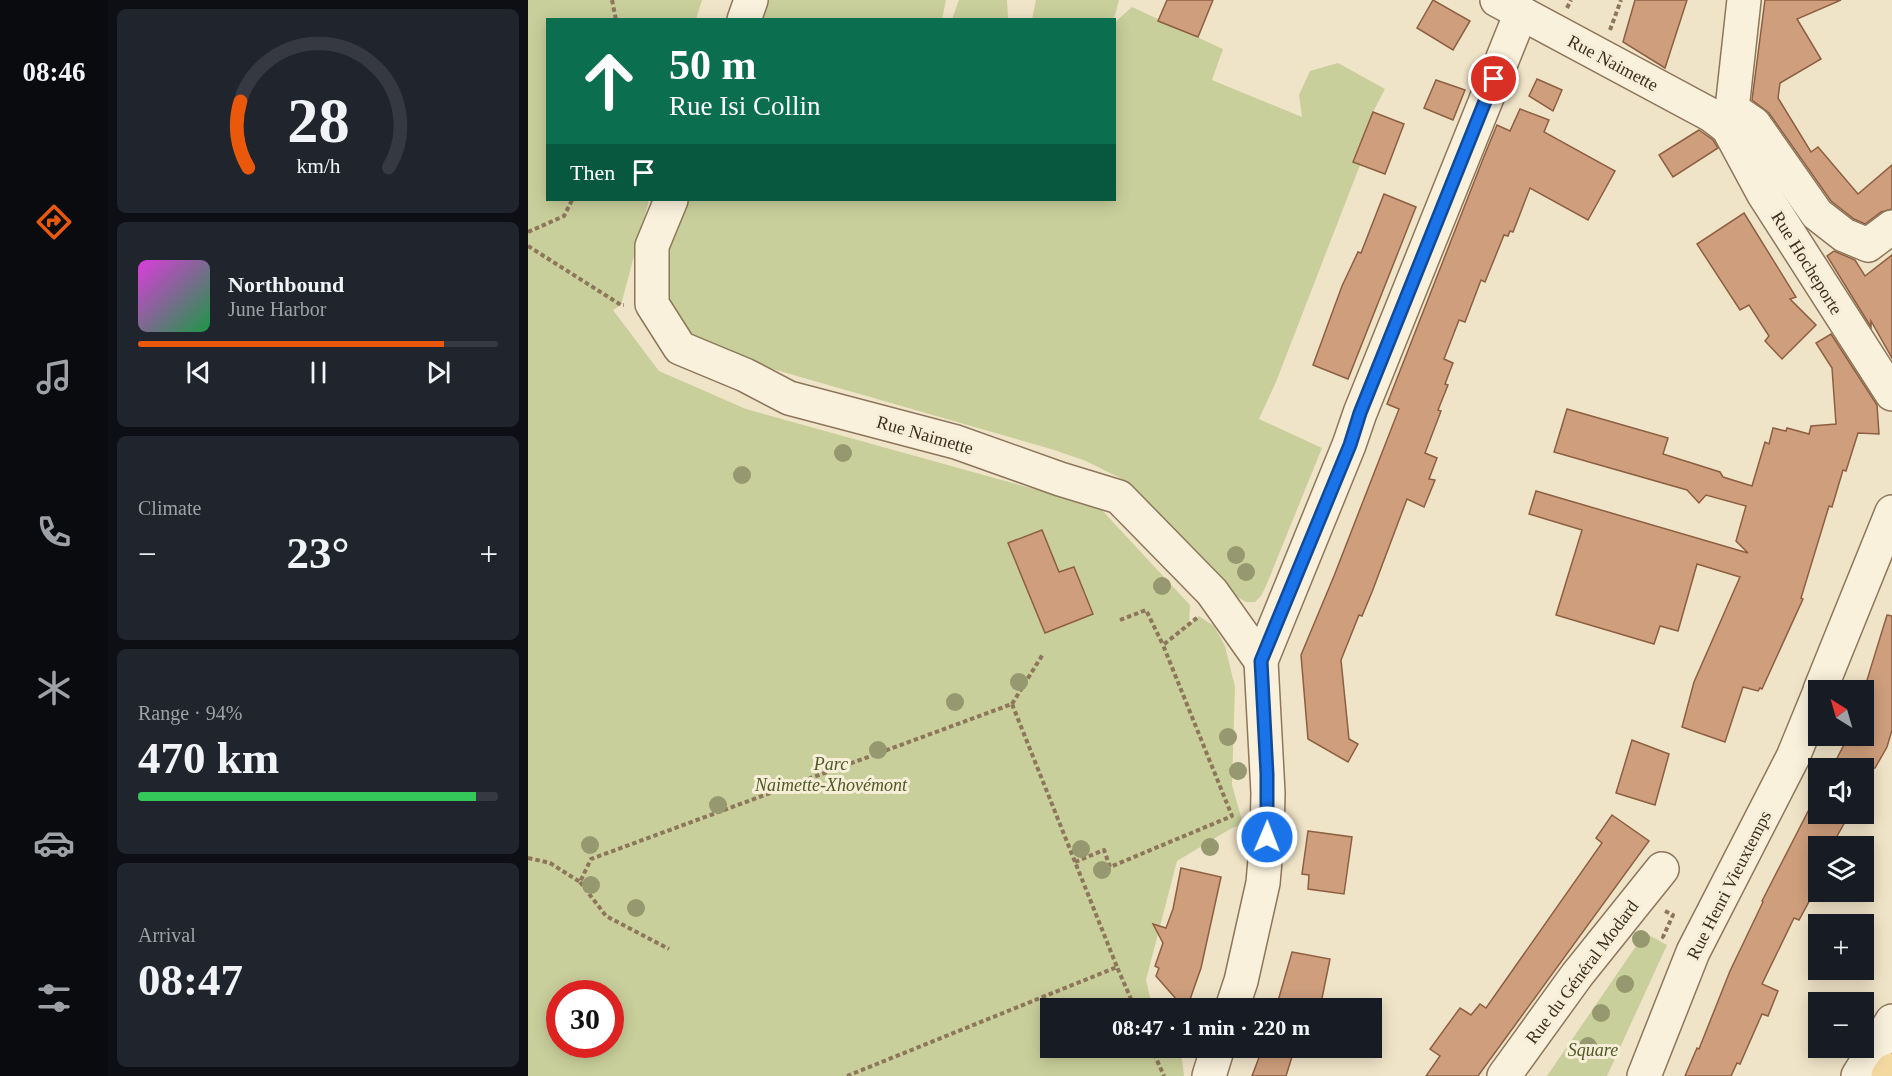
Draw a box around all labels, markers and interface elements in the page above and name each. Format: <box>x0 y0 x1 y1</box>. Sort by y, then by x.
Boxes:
street label: Rue Naimette <box>1564 31 1662 95</box>
icon: ahead <box>570 42 648 120</box>
text: 50 m <box>669 42 757 88</box>
pin <box>1468 53 1519 104</box>
text: 08:46 <box>23 57 86 87</box>
icon: arrive <box>1477 62 1510 95</box>
text: 28 <box>287 86 349 155</box>
text: Rue Isi Collin <box>669 91 821 121</box>
text: km/h <box>296 155 340 179</box>
icon: arrive <box>627 156 660 189</box>
text: Then <box>570 160 615 185</box>
icon: directions <box>33 201 75 243</box>
street label: Rue Hocheporte <box>1767 208 1847 318</box>
text: Northbound <box>228 272 344 297</box>
text: June Harbor <box>228 298 326 320</box>
icon: music <box>33 356 75 398</box>
icon: previous <box>182 356 215 389</box>
icon: pause <box>302 356 335 389</box>
icon: next <box>422 356 455 389</box>
street label: Rue Naimette <box>874 412 976 458</box>
text: Climate <box>138 497 201 519</box>
icon: phone <box>33 511 75 553</box>
text: 23° <box>287 528 350 578</box>
text: − <box>138 536 157 572</box>
text: + <box>479 536 498 572</box>
icon: climate <box>33 667 75 709</box>
north arrow <box>1808 680 1874 746</box>
map controls <box>1808 680 1874 1058</box>
text: Range · 94% <box>138 702 242 724</box>
text: 470 km <box>138 733 279 783</box>
park label: Parc Naimette-Xhovémont <box>754 754 908 795</box>
button: sound <box>1808 758 1874 824</box>
position arrow <box>1235 805 1299 869</box>
street label: Rue Henri Vieuxtemps <box>1683 807 1775 963</box>
icon: car <box>33 822 75 864</box>
button: layers <box>1808 836 1874 902</box>
street label: Rue du Général Modard <box>1522 896 1642 1048</box>
button: + <box>1808 914 1874 980</box>
text: Arrival <box>138 924 196 946</box>
text: 08:47 <box>138 955 243 1005</box>
icon: filters <box>33 977 75 1019</box>
speed limit sign: 30 <box>546 980 624 1058</box>
button: − <box>1808 992 1874 1058</box>
text: 08:47 · 1 min · 220 m <box>1112 1015 1310 1040</box>
park label: Square <box>1568 1040 1618 1060</box>

